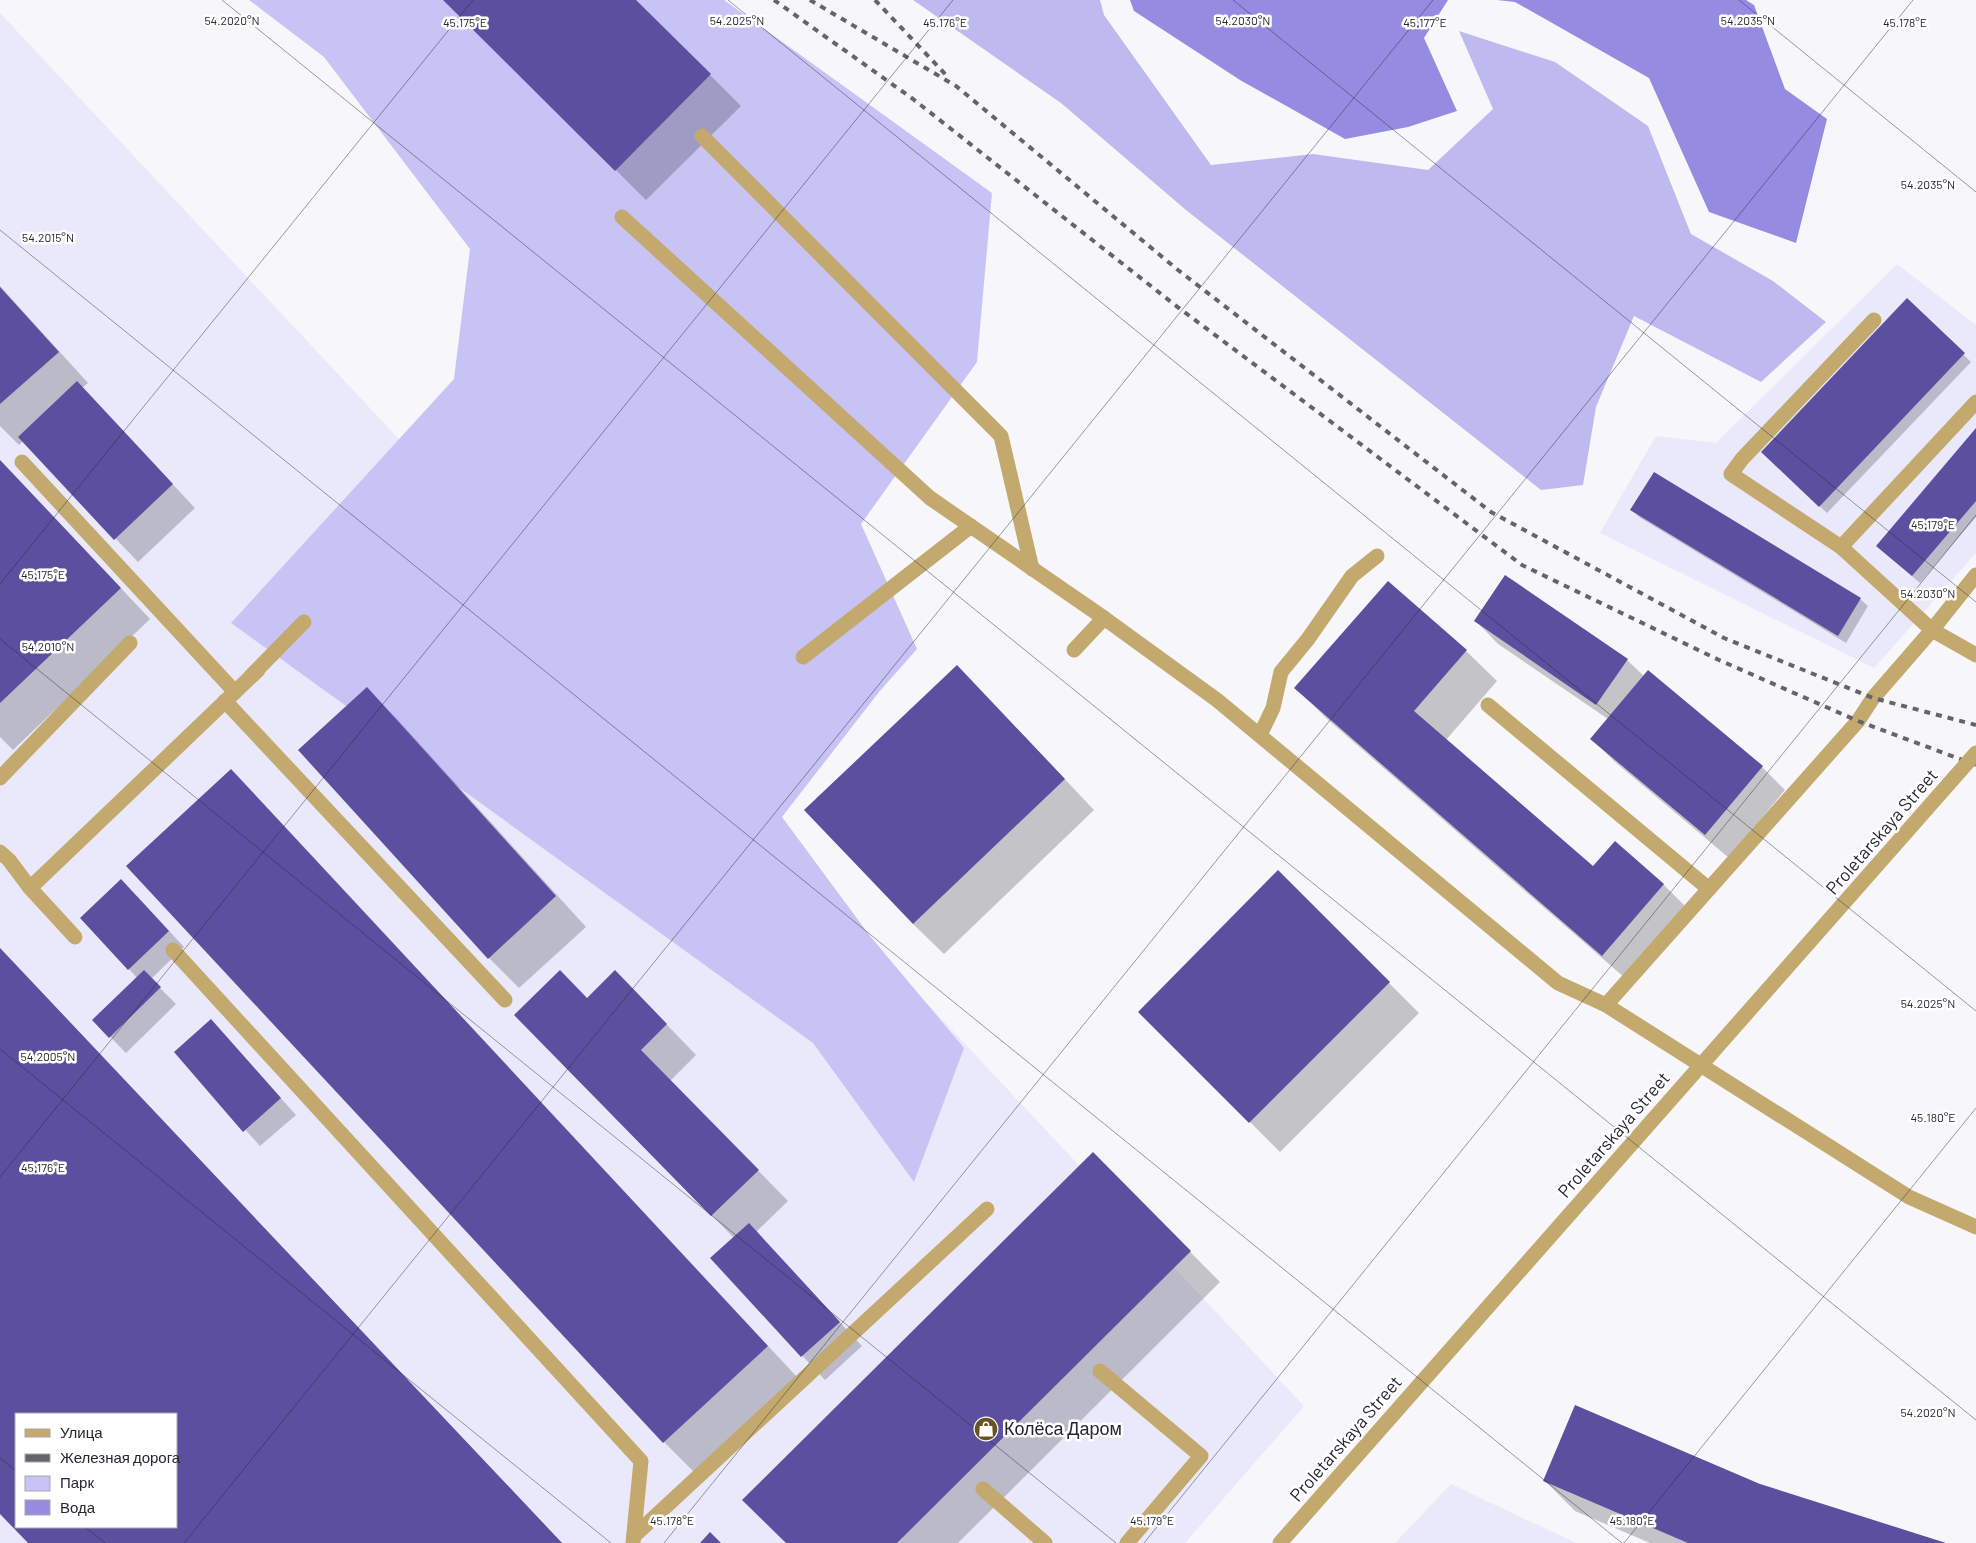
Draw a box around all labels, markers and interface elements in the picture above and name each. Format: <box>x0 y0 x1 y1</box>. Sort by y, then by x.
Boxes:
text: 54.2020°N <box>204 13 260 27</box>
text: 54.2025°N <box>710 13 764 27</box>
text: 54.2030°N <box>1216 13 1270 27</box>
text: 54.2035°N <box>1721 13 1775 27</box>
text: 45.175°E <box>443 15 487 29</box>
text: 45.176°E <box>923 15 967 29</box>
text: 45.177°E <box>1403 15 1447 29</box>
text: 45.178°E <box>1883 15 1927 29</box>
text: 54.2035°N <box>1901 177 1955 191</box>
text: 54.2015°N <box>22 230 74 244</box>
text: 45.179°E <box>1911 517 1955 531</box>
text: 45.175°E <box>21 567 65 581</box>
text: 54.2030°N <box>1901 586 1955 600</box>
text: 54.2010°N <box>22 639 74 653</box>
street label: Proletarskaya Street <box>1821 764 1942 899</box>
text: 54.2025°N <box>1901 996 1955 1010</box>
text: 54.2005°N <box>21 1049 75 1063</box>
street label: Proletarskaya Street <box>1553 1067 1674 1202</box>
text: 45.180°E <box>1910 1110 1956 1124</box>
text: 45.176°E <box>21 1160 65 1174</box>
street label: Proletarskaya Street <box>1285 1371 1406 1506</box>
text: 54.2020°N <box>1900 1405 1956 1419</box>
legend <box>15 1413 178 1528</box>
shop icon: Колёса Даром <box>973 1416 999 1442</box>
place label: Колёса Даром <box>1004 1417 1122 1439</box>
text: Улица <box>60 1423 103 1441</box>
text: Железная дорога <box>60 1448 181 1466</box>
text: Парк <box>60 1473 94 1491</box>
text: Вода <box>60 1498 96 1516</box>
text: 45.178°E <box>650 1513 694 1527</box>
text: 45.179°E <box>1130 1513 1174 1527</box>
text: 45.180°E <box>1609 1513 1655 1527</box>

